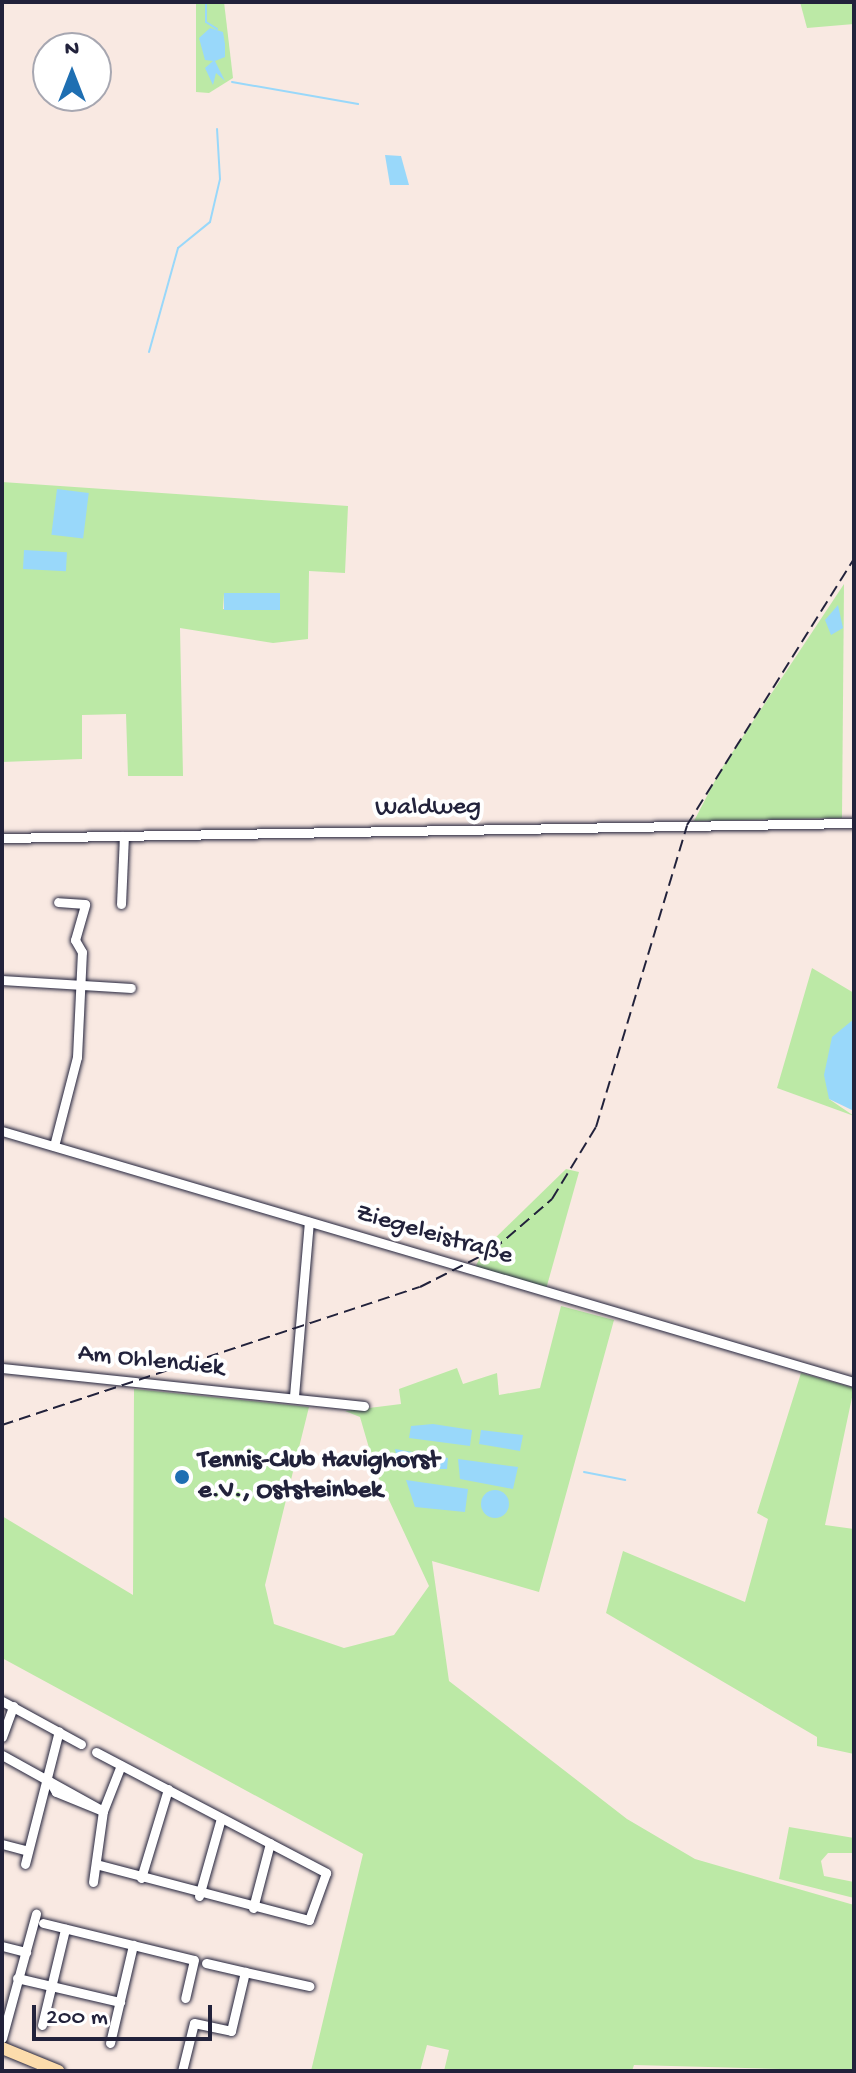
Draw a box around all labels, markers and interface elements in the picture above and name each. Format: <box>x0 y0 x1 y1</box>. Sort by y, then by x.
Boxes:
north arrow <box>32 32 112 112</box>
text: N <box>65 37 79 63</box>
street label: Waldweg <box>375 792 481 826</box>
street label: Ziegeleistraße <box>352 1199 516 1273</box>
street label: Am Ohlendiek <box>76 1339 226 1385</box>
place label: Tennis-Club Havighorst e.V., Oststeinbek <box>198 1446 439 1508</box>
marker: Tennis-Club Havighorst e.V., Oststeinbek <box>173 1468 191 1486</box>
scale bar <box>36 1989 216 2039</box>
text: 200 m <box>46 2004 108 2033</box>

